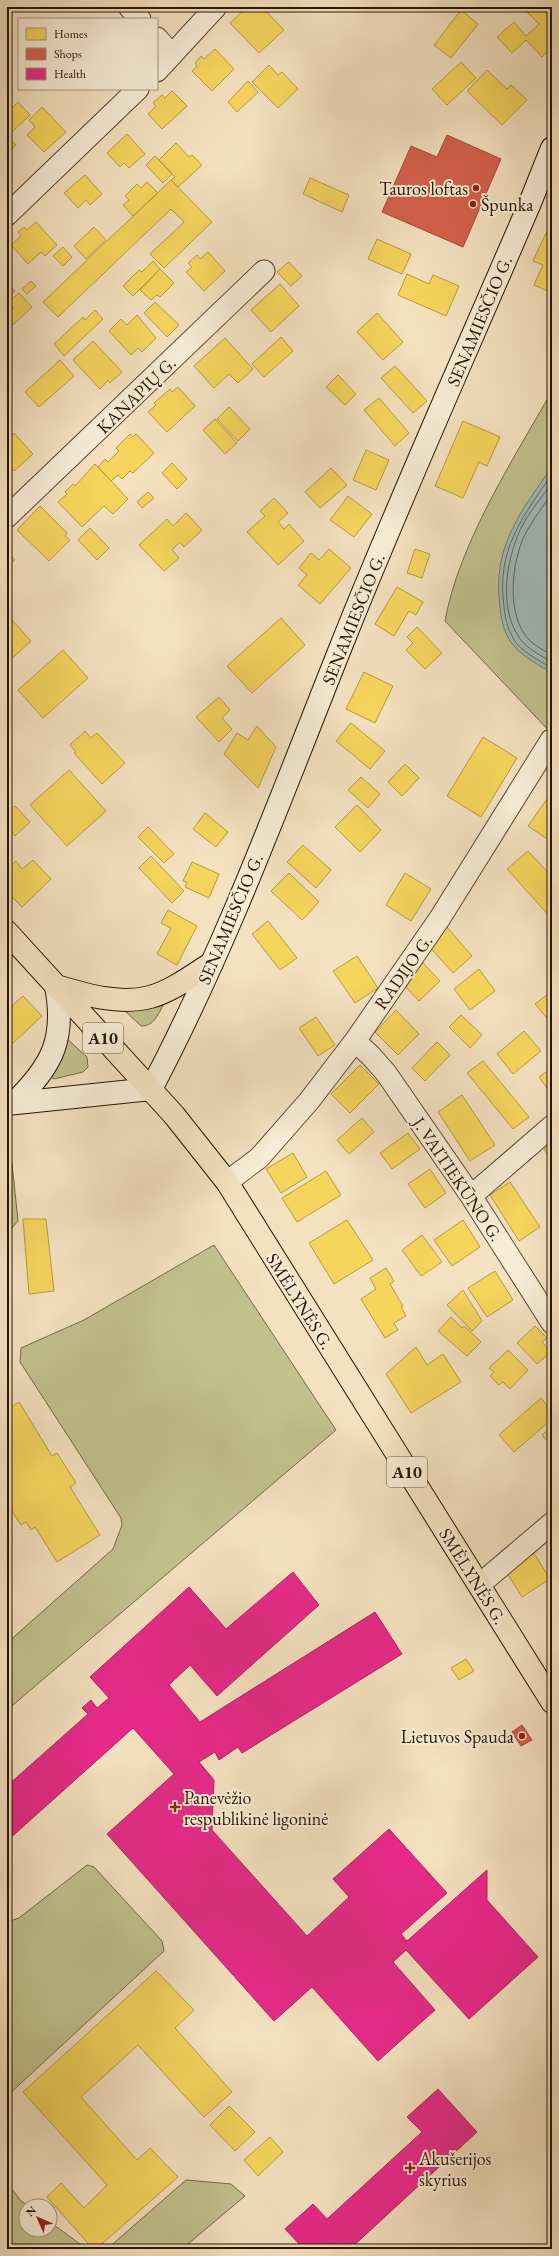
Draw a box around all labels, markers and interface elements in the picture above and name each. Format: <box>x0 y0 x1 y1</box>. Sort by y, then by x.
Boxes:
legend <box>18 18 158 90</box>
text: Homes <box>54 26 88 42</box>
text: Shops <box>54 46 82 62</box>
text: Health <box>54 66 86 82</box>
place label: Tauros loftas <box>379 177 468 200</box>
marker: Tauros loftas <box>471 183 481 193</box>
place label: Špunka <box>481 193 534 216</box>
marker: Špunka <box>468 199 478 209</box>
street label: SENAMIESČIO G. <box>441 252 517 390</box>
street label: KANAPIŲ G. <box>91 351 181 439</box>
street label: SENAMIESČIO G. <box>316 550 390 688</box>
street label: SENAMIESČIO G. <box>192 850 268 988</box>
street label: RADIJO G. <box>369 930 437 1014</box>
road number: A10 <box>83 1023 123 1053</box>
street label: J. VAITIEKŪNO G. <box>407 1111 508 1246</box>
street label: SMĖLYNĖS G. <box>261 1249 339 1353</box>
road number: A10 <box>387 1457 427 1487</box>
street label: SMĖLYNĖS G. <box>434 1524 512 1628</box>
place label: Lietuvos Spauda <box>401 1725 515 1748</box>
marker: Lietuvos Spauda <box>517 1731 527 1741</box>
place label: Panevėžio respublikinė ligoninė <box>184 1786 328 1830</box>
marker: Panevėžio respublikinė ligoninė <box>169 1801 181 1813</box>
place label: Akušerijos skyrius <box>418 2147 492 2191</box>
marker: Akušerijos skyrius <box>404 2162 416 2174</box>
north arrow <box>18 2198 58 2238</box>
text: N <box>23 2203 39 2219</box>

